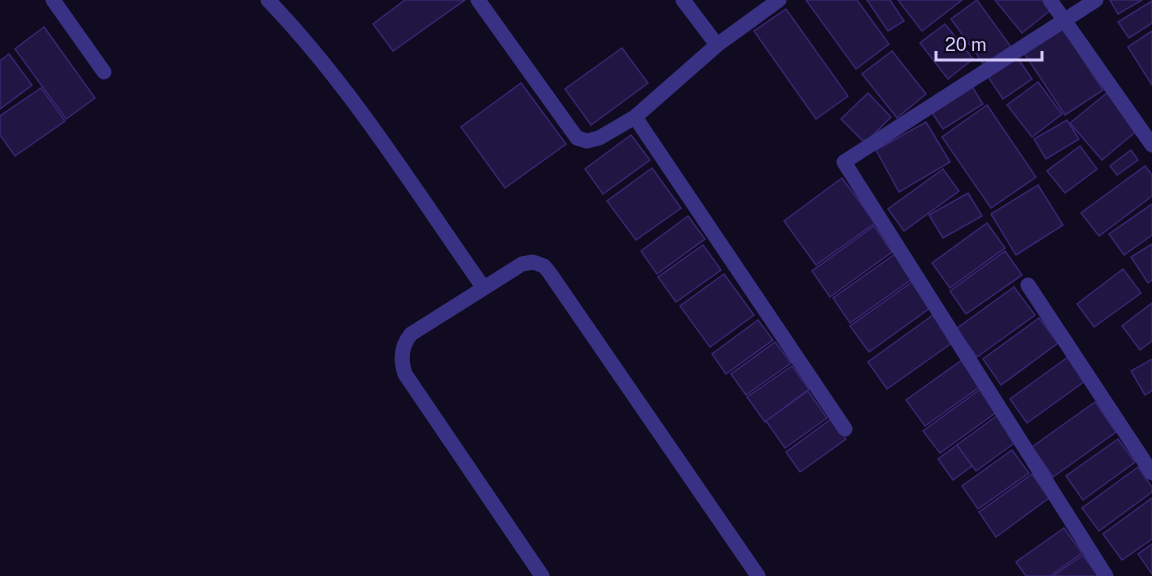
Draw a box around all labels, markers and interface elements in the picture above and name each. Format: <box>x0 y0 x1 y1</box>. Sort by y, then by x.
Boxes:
scale bar <box>936 24 1042 62</box>
text: 20 m <box>945 34 987 55</box>

